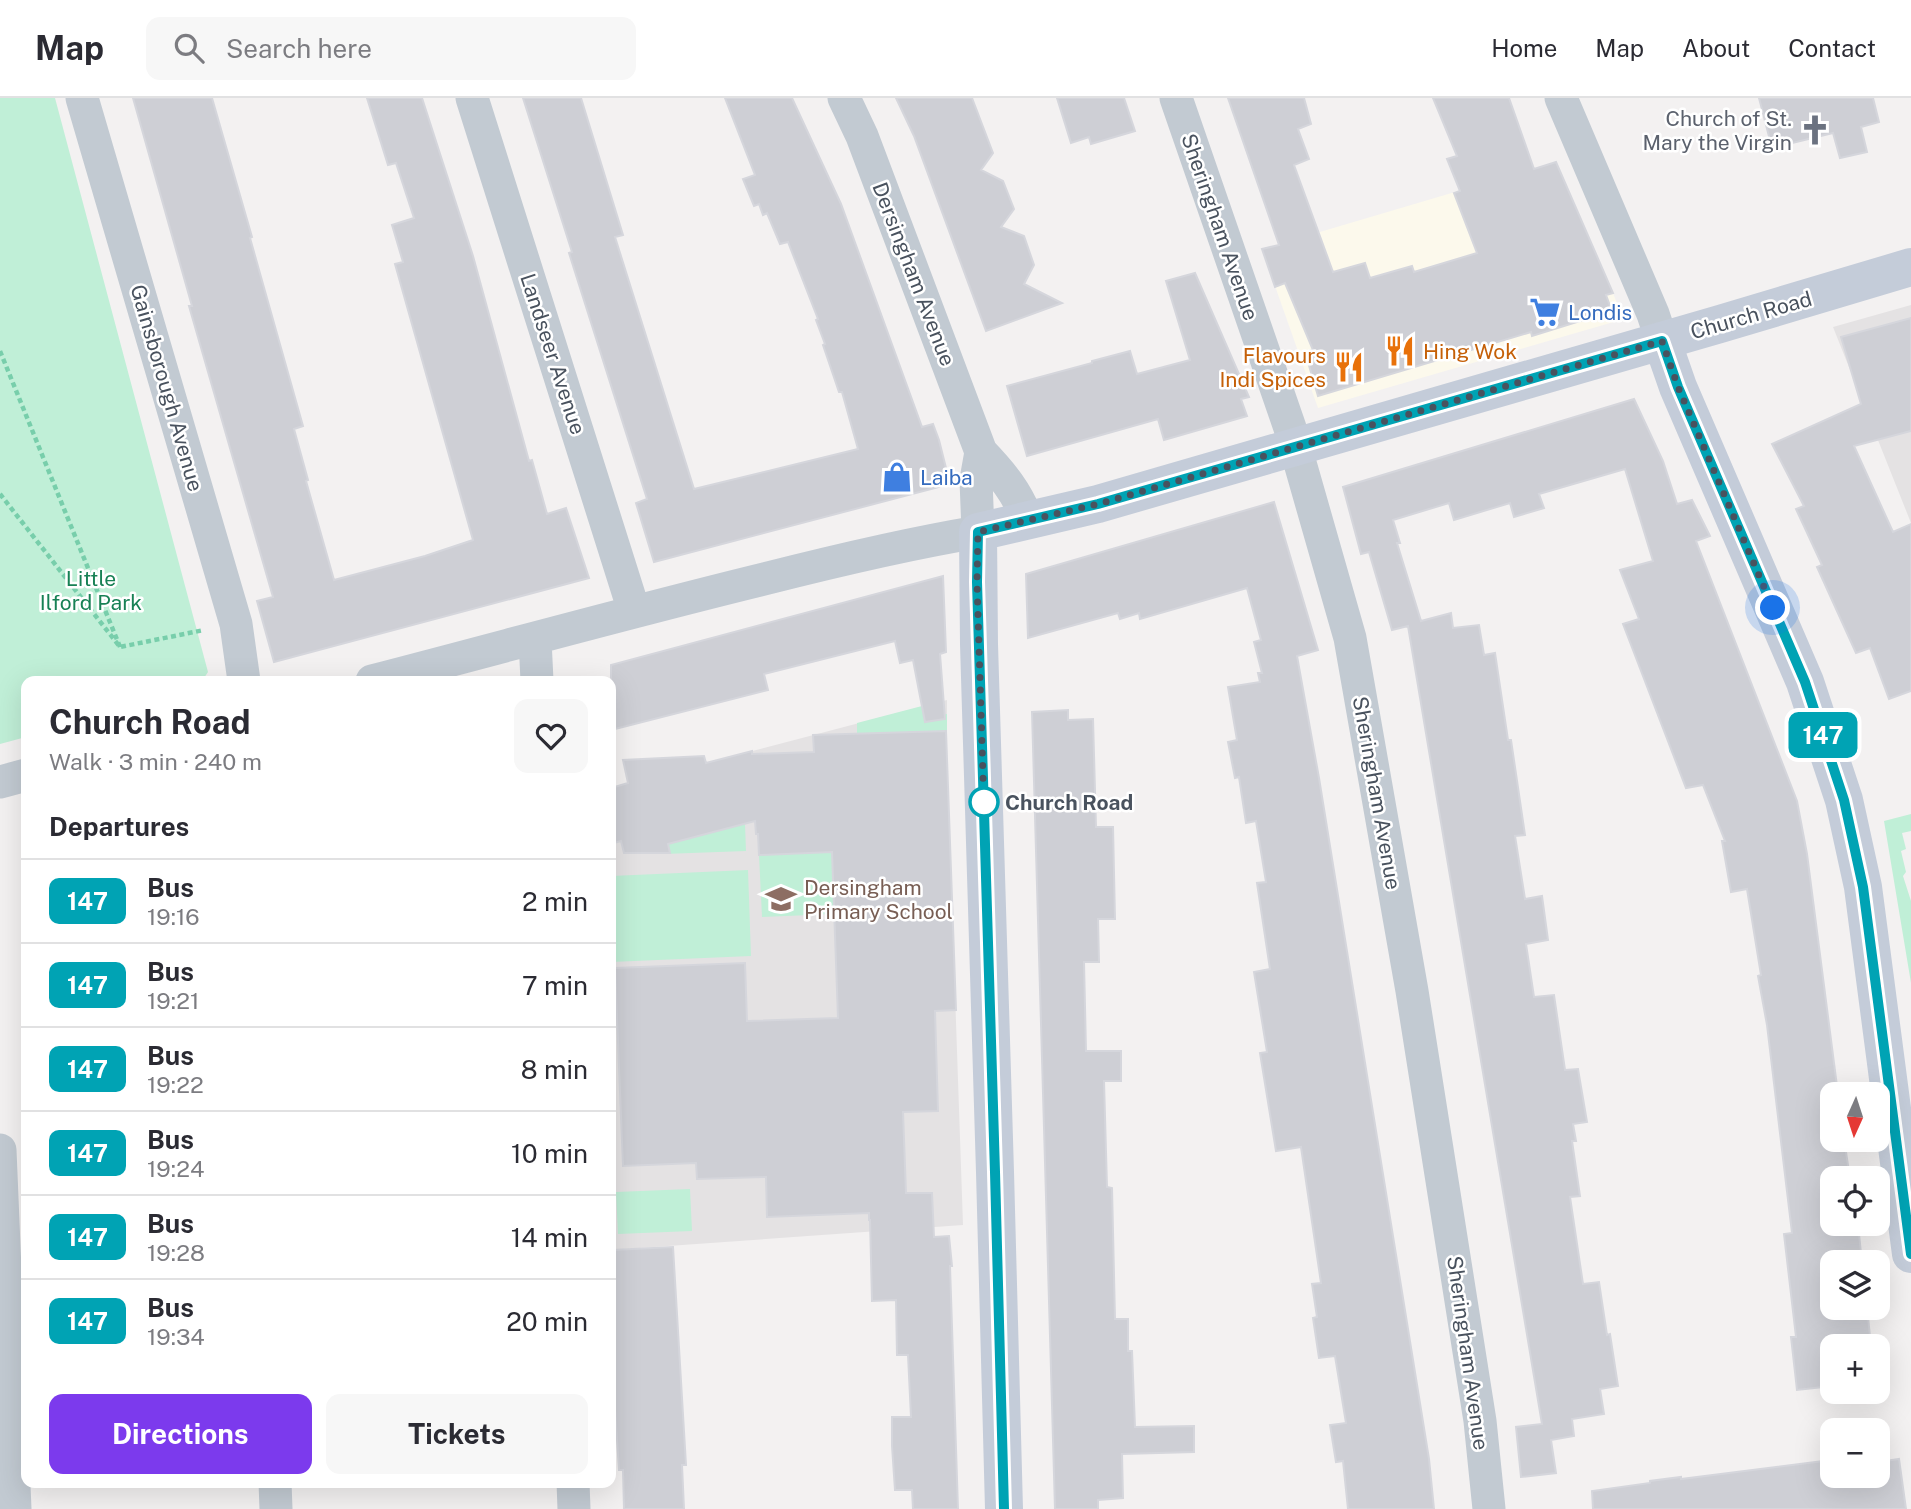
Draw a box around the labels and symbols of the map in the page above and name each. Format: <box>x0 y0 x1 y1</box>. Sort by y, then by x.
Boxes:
place label: Church of St. Mary the Virgin <box>1643 106 1792 155</box>
church icon: Church of St. Mary the Virgin <box>1798 113 1832 147</box>
street label: Sheringham Avenue <box>1176 130 1264 324</box>
street label: Dersingham Avenue <box>867 179 961 369</box>
street label: Landseer Avenue <box>515 270 591 438</box>
street label: Gainsborough Avenue <box>126 282 208 494</box>
street label: Church Road <box>1687 286 1815 344</box>
supermarket icon: Londis <box>1528 295 1562 329</box>
place label: Londis <box>1568 300 1632 325</box>
restaurant icon: Hing Wok <box>1383 334 1417 368</box>
place label: Hing Wok <box>1423 339 1517 364</box>
place label: Flavours Indi Spices <box>1219 343 1326 392</box>
restaurant icon: Flavours Indi Spices <box>1332 350 1366 384</box>
shop icon: Laiba <box>880 460 914 494</box>
place label: Laiba <box>920 465 973 490</box>
park label: Little Ilford Park <box>40 566 142 615</box>
your location <box>1755 590 1790 625</box>
street label: Sheringham Avenue <box>1348 694 1406 892</box>
line badge: 147 <box>1783 712 1863 758</box>
marker: Church Road <box>969 787 999 817</box>
place label: Church Road <box>1005 790 1133 815</box>
place label: Dersingham Primary School <box>804 875 953 924</box>
school or university icon: Dersingham Primary School <box>764 882 798 916</box>
north arrow <box>1820 1082 1890 1152</box>
street label: Sheringham Avenue <box>1442 1254 1494 1452</box>

